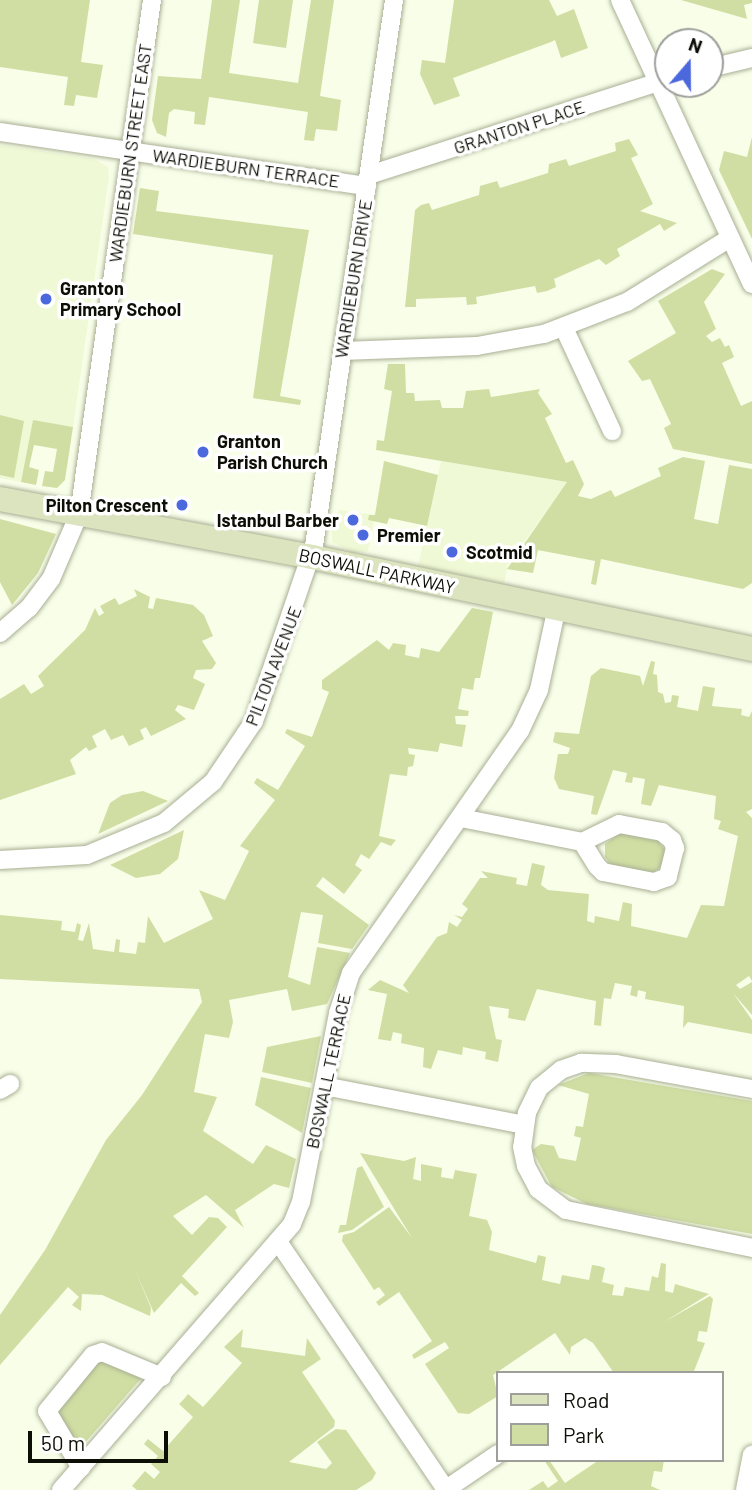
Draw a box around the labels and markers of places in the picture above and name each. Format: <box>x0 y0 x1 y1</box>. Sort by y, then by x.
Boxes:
place label: Granton Primary School <box>60 278 181 320</box>
marker: Granton Primary School <box>38 291 54 307</box>
place label: Granton Parish Church <box>217 431 328 474</box>
marker: Granton Parish Church <box>195 444 211 460</box>
place label: Pilton Crescent <box>46 494 168 516</box>
marker: Pilton Crescent <box>174 497 190 513</box>
place label: Istanbul Barber <box>217 509 339 531</box>
marker: Istanbul Barber <box>345 512 361 528</box>
place label: Premier <box>377 524 441 546</box>
marker: Premier <box>355 527 371 543</box>
place label: Scotmid <box>466 541 533 563</box>
marker: Scotmid <box>444 544 460 560</box>

